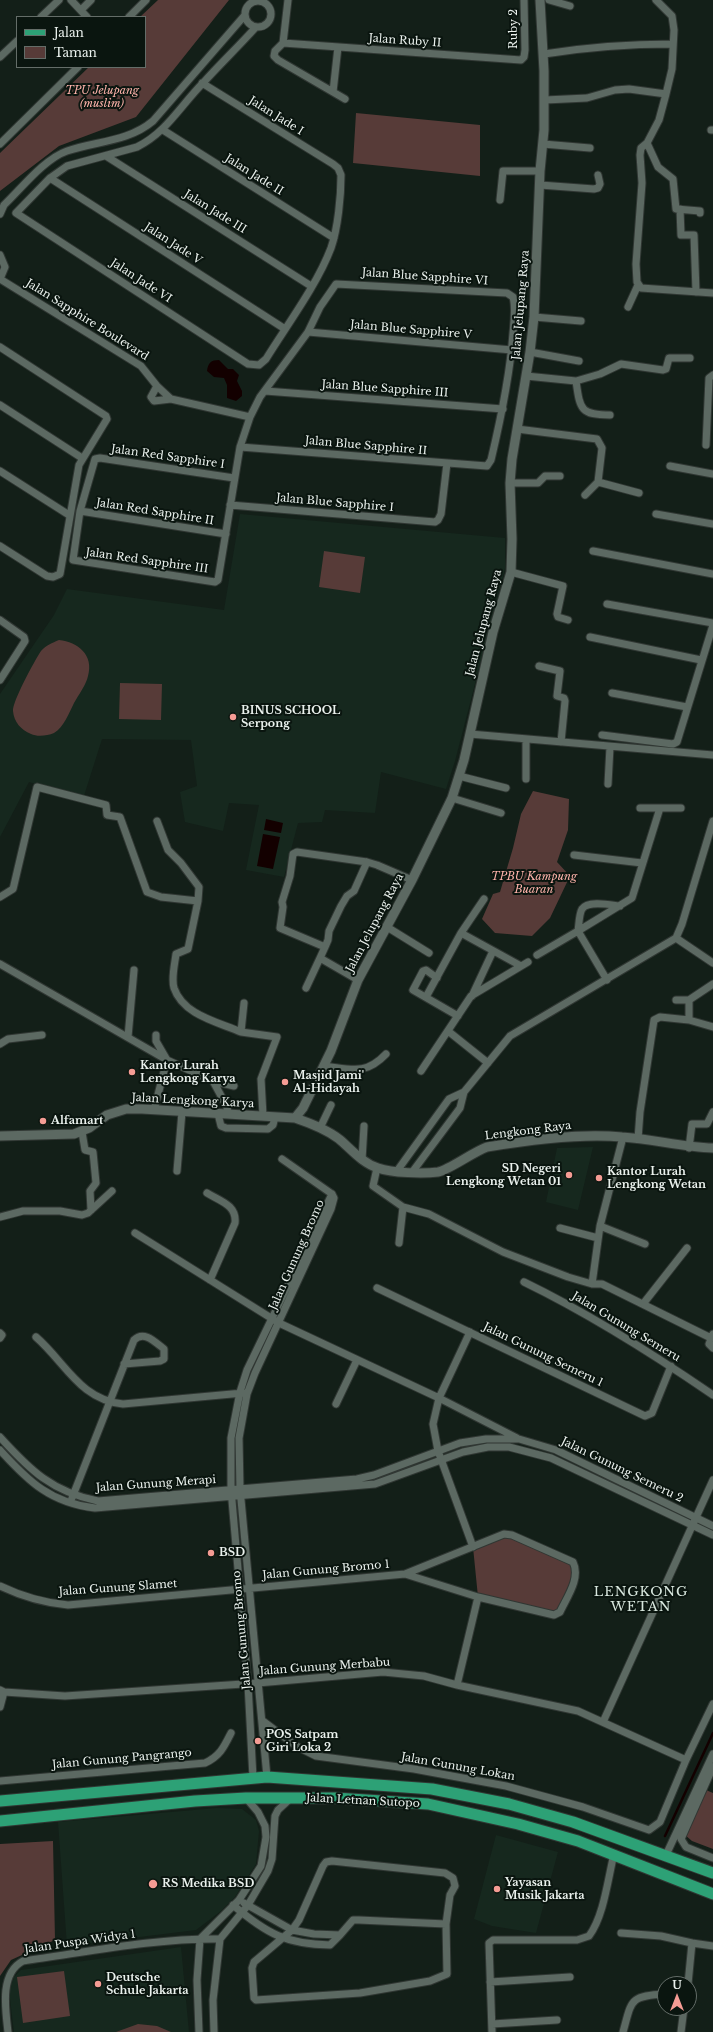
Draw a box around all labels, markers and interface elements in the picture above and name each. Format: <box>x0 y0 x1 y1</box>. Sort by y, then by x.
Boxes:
street label: Ruby 2 <box>507 9 521 49</box>
legend <box>16 16 146 68</box>
text: Jalan <box>54 25 84 40</box>
street label: Jalan Ruby II <box>368 32 442 50</box>
text: Taman <box>54 45 97 60</box>
park label: TPU Jelupang (muslim) <box>65 84 139 110</box>
street label: Jalan Jade I <box>246 94 306 138</box>
street label: Jalan Jade II <box>222 152 286 198</box>
street label: Jalan Jade III <box>181 188 249 236</box>
street label: Jalan Jade V <box>142 220 204 268</box>
street label: Jalan Jelupang Raya <box>510 250 532 360</box>
street label: Jalan Jade VI <box>108 256 174 306</box>
street label: Jalan Blue Sapphire VI <box>361 266 489 288</box>
street label: Jalan Sapphire Boulevard <box>23 277 151 363</box>
street label: Jalan Blue Sapphire V <box>350 318 472 342</box>
street label: Jalan Blue Sapphire III <box>321 378 449 400</box>
street label: Jalan Blue Sapphire II <box>304 434 428 458</box>
street label: Jalan Red Sapphire I <box>110 442 226 472</box>
street label: Jalan Blue Sapphire I <box>276 491 394 515</box>
street label: Jalan Red Sapphire II <box>95 496 215 528</box>
street label: Jalan Red Sapphire III <box>85 546 209 576</box>
street label: Jalan Jelupang Raya <box>463 568 505 678</box>
place label: BINUS SCHOOL Serpong <box>241 704 340 730</box>
marker: BINUS SCHOOL Serpong <box>228 712 238 722</box>
park label: TPBU Kampung Buaran <box>491 870 577 896</box>
street label: Jalan Jelupang Raya <box>343 871 407 975</box>
place label: Kantor Lurah Lengkong Karya <box>140 1059 235 1085</box>
marker: Kantor Lurah Lengkong Karya <box>127 1067 137 1077</box>
place label: Masjid Jami' Al-Hidayah <box>293 1069 364 1095</box>
marker: Masjid Jami' Al-Hidayah <box>280 1077 290 1087</box>
street label: Jalan Lengkong Karya <box>131 1091 255 1111</box>
place label: Alfamart <box>51 1114 103 1128</box>
marker: Alfamart <box>38 1116 48 1126</box>
street label: Lengkong Raya <box>484 1119 572 1143</box>
place label: SD Negeri Lengkong Wetan 01 <box>446 1162 561 1188</box>
place label: Kantor Lurah Lengkong Wetan <box>607 1165 706 1191</box>
marker: SD Negeri Lengkong Wetan 01 <box>564 1170 574 1180</box>
marker: Kantor Lurah Lengkong Wetan <box>594 1173 604 1183</box>
street label: Jalan Gunung Bromo <box>267 1198 327 1312</box>
street label: Jalan Gunung Semeru <box>570 1289 682 1365</box>
street label: Jalan Gunung Semeru 1 <box>481 1320 605 1390</box>
street label: Jalan Gunung Semeru 2 <box>559 1435 685 1505</box>
street label: Jalan Gunung Merapi <box>96 1473 216 1495</box>
place label: BSD <box>219 1546 245 1560</box>
marker: BSD <box>206 1548 216 1558</box>
street label: Jalan Gunung Bromo 1 <box>262 1558 390 1582</box>
street label: Jalan Gunung Bromo <box>230 1570 254 1690</box>
street label: Jalan Gunung Slamet <box>58 1577 178 1599</box>
district label: LENGKONG WETAN <box>594 1584 688 1615</box>
street label: Jalan Gunung Merbabu <box>259 1656 391 1678</box>
place label: POS Satpam Giri Loka 2 <box>266 1728 338 1754</box>
marker: POS Satpam Giri Loka 2 <box>253 1736 263 1746</box>
street label: Jalan Gunung Pangrango <box>52 1746 192 1772</box>
street label: Jalan Gunung Lokan <box>400 1750 516 1784</box>
street label: Jalan Letnan Sutopo <box>306 1791 420 1811</box>
place label: Yayasan Musik Jakarta <box>505 1876 585 1902</box>
place label: RS Medika BSD <box>162 1877 254 1891</box>
marker: RS Medika BSD <box>147 1878 159 1890</box>
marker: Yayasan Musik Jakarta <box>492 1884 502 1894</box>
street label: Jalan Puspa Widya 1 <box>24 1928 136 1956</box>
place label: Deutsche Schule Jakarta <box>106 1971 189 1997</box>
north arrow <box>657 1976 697 2016</box>
text: U <box>672 1978 682 1992</box>
marker: Deutsche Schule Jakarta <box>93 1979 103 1989</box>

